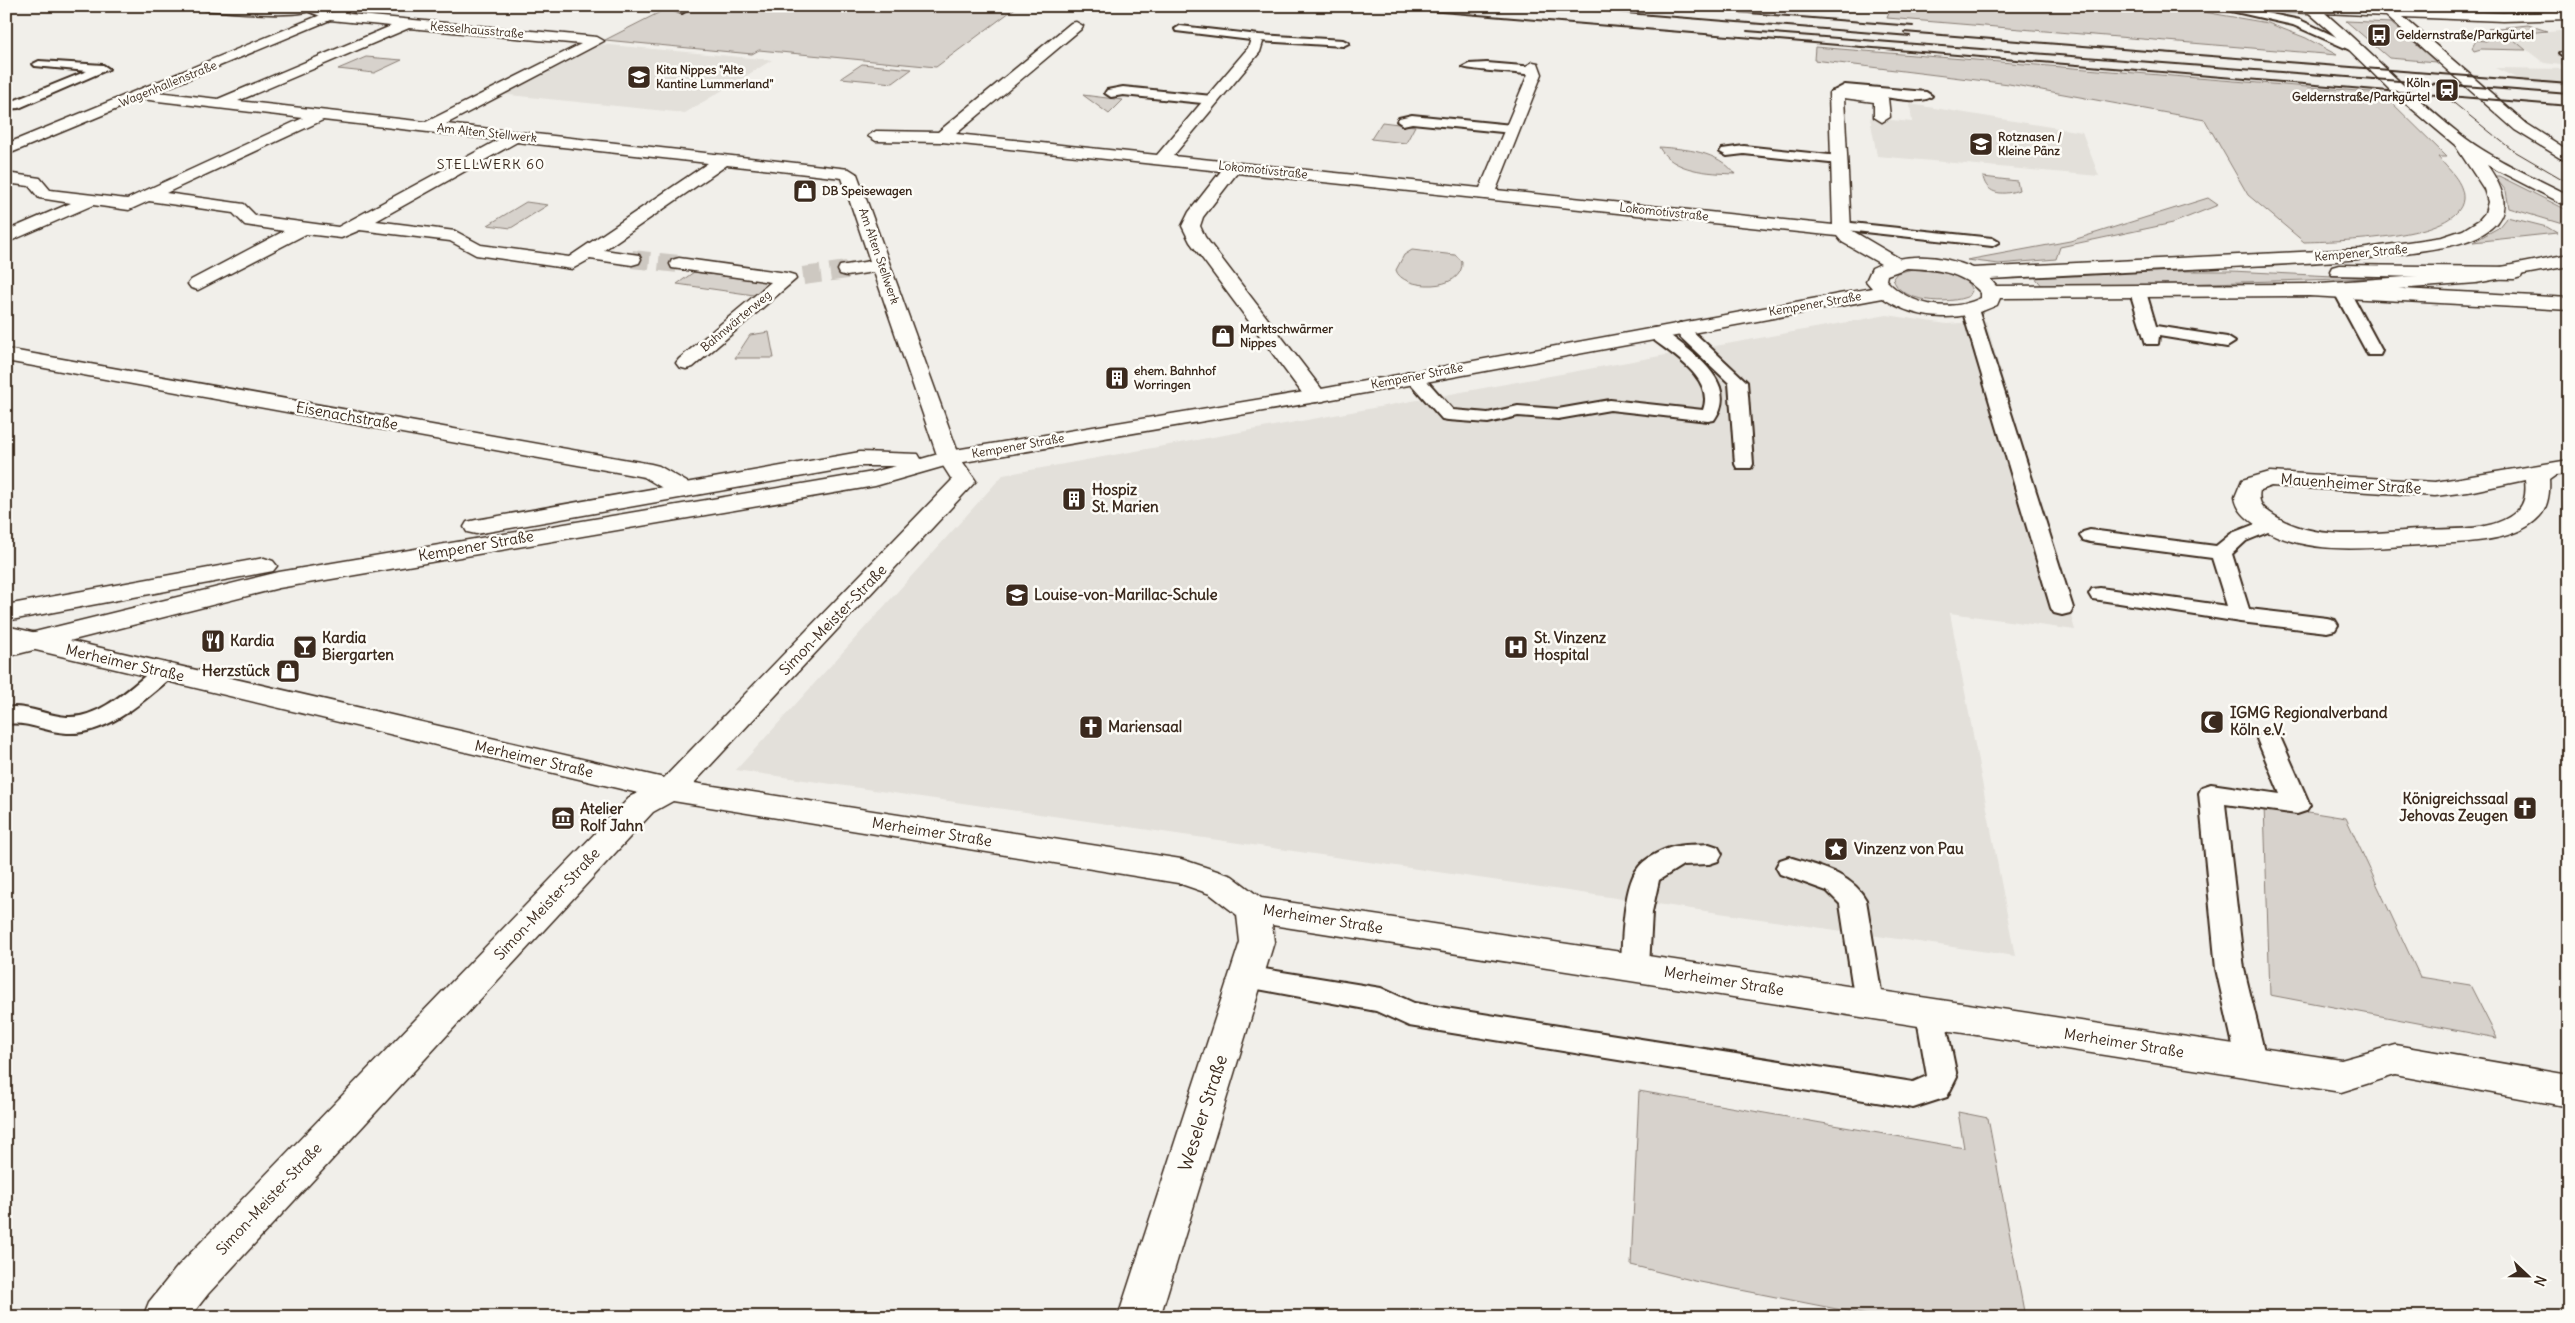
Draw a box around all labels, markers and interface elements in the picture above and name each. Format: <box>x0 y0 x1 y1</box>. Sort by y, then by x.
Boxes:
street label: Kesselhausstraße <box>430 18 525 41</box>
bus stop icon: Geldernstraße/Parkgürtel <box>2366 22 2392 48</box>
place label: Geldernstraße/Parkgürtel <box>2396 27 2534 43</box>
street label: Wagenhallenstraße <box>117 57 219 110</box>
place label: Kita Nippes "Alte Kantine Lummerland" <box>656 62 773 91</box>
school or university icon: Kita Nippes "Alte Kantine Lummerland" <box>626 64 652 90</box>
place label: Köln Geldernstraße/Parkgürtel <box>2292 75 2430 105</box>
station icon: Köln Geldernstraße/Parkgürtel <box>2434 77 2460 103</box>
street label: Am Alten Stellwerk <box>436 120 538 145</box>
place label: Rotznasen / Kleine Pänz <box>1998 129 2062 158</box>
school or university icon: Rotznasen / Kleine Pänz <box>1968 131 1994 157</box>
district label: STELLWERK 60 <box>437 155 545 173</box>
street label: Lokomotivstraße <box>1218 157 1308 182</box>
shop icon: DB Speisewagen <box>792 178 818 204</box>
place label: DB Speisewagen <box>822 183 912 199</box>
street label: Lokomotivstraße <box>1619 199 1709 224</box>
street label: Am Alten Stellwerk <box>856 206 903 306</box>
street label: Kempener Straße <box>2314 241 2408 264</box>
street label: Bahnwärterweg <box>697 287 774 355</box>
street label: Kempener Straße <box>1767 288 1862 319</box>
place label: Marktschwärmer Nippes <box>1240 321 1333 351</box>
shop icon: Marktschwärmer Nippes <box>1210 323 1236 349</box>
street label: Kempener Straße <box>1369 359 1464 392</box>
place label: ehem. Bahnhof Worringen <box>1134 363 1217 393</box>
building icon: ehem. Bahnhof Worringen <box>1104 365 1130 391</box>
street label: Eisenachstraße <box>295 397 400 434</box>
street label: Kempener Straße <box>970 430 1065 461</box>
street label: Mauenheimer Straße <box>2280 469 2422 498</box>
place label: Hospiz St. Marien <box>1092 480 1159 516</box>
building icon: Hospiz St. Marien <box>1061 486 1087 512</box>
street label: Kempener Straße <box>417 526 535 565</box>
street label: Simon-Meister-Straße <box>775 560 890 679</box>
school or university icon: Louise-von-Marillac-Schule <box>1004 582 1030 608</box>
place label: Louise-von-Marillac-Schule <box>1034 585 1217 604</box>
restaurant icon: Kardia <box>200 628 226 654</box>
place label: Kardia Biergarten <box>322 628 394 665</box>
place label: St. Vinzenz Hospital <box>1534 628 1606 665</box>
place label: Kardia <box>230 631 275 650</box>
bar icon: Kardia Biergarten <box>292 634 318 660</box>
hospital icon: St. Vinzenz Hospital <box>1503 634 1529 660</box>
street label: Merheimer Straße <box>64 640 186 685</box>
shop icon: Herzstück <box>275 658 301 684</box>
place label: Herzstück <box>202 661 270 680</box>
place label: IGMG Regionalverband Köln e.V. <box>2230 703 2388 739</box>
mosque icon: IGMG Regionalverband Köln e.V. <box>2199 709 2225 735</box>
church icon: Mariensaal <box>1078 714 1104 740</box>
place label: Mariensaal <box>1108 717 1182 736</box>
street label: Merheimer Straße <box>473 736 595 781</box>
place label: Königreichssaal Jehovas Zeugen <box>2399 789 2508 826</box>
church icon: Königreichssaal Jehovas Zeugen <box>2512 795 2538 821</box>
place label: Atelier Rolf Jahn <box>580 799 643 835</box>
museum icon: Atelier Rolf Jahn <box>550 805 576 831</box>
street label: Merheimer Straße <box>871 813 993 850</box>
place icon: Vinzenz von Pau <box>1823 836 1849 862</box>
place label: Vinzenz von Pau <box>1854 839 1964 858</box>
street label: Simon-Meister-Straße <box>490 844 604 964</box>
street label: Merheimer Straße <box>1262 900 1384 937</box>
street label: Merheimer Straße <box>1663 962 1785 999</box>
street label: Merheimer Straße <box>2063 1024 2185 1061</box>
street label: Weseler Straße <box>1173 1052 1232 1174</box>
street label: Simon-Meister-Straße <box>212 1139 326 1259</box>
north arrow <box>2502 1250 2552 1300</box>
text: N <box>2530 1273 2550 1289</box>

